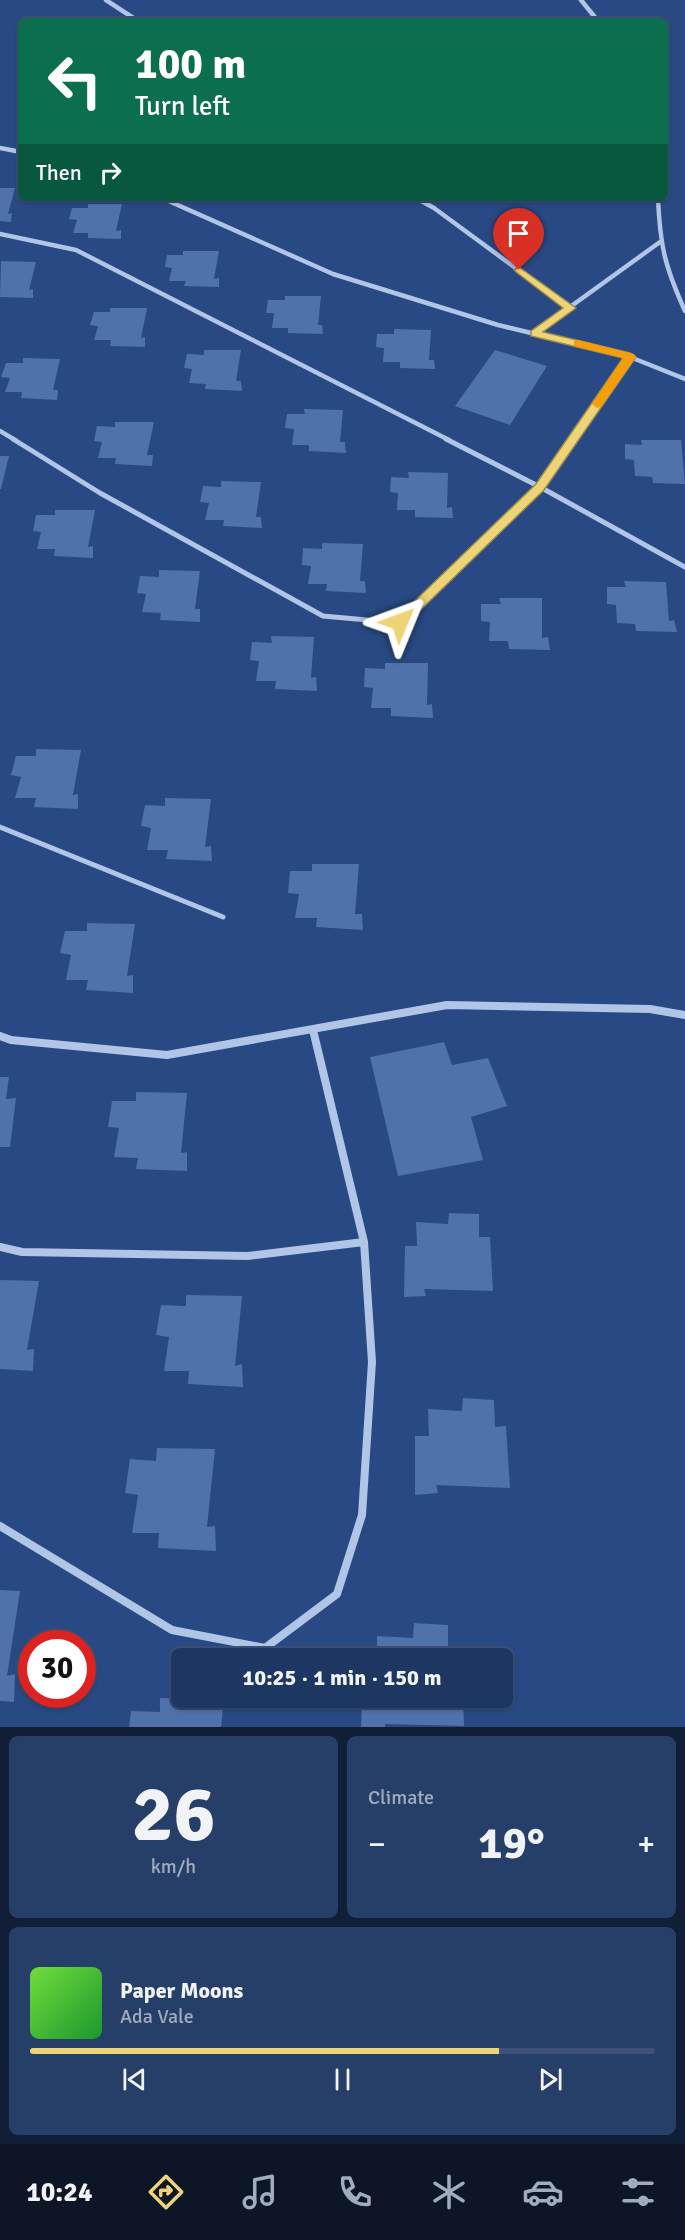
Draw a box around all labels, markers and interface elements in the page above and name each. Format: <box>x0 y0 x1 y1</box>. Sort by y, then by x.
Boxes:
text: 100 m <box>135 39 246 90</box>
icon: left <box>36 42 114 120</box>
text: Turn left <box>135 90 230 123</box>
icon: right <box>94 156 127 189</box>
text: Then <box>36 159 82 186</box>
pin <box>493 208 544 270</box>
icon: arrive <box>502 217 535 250</box>
position arrow <box>368 590 432 654</box>
speed limit sign: 30 <box>18 1630 96 1708</box>
text: 10:25 · 1 min · 150 m <box>242 1664 442 1691</box>
text: 26 <box>131 1767 216 1863</box>
text: Climate <box>368 1785 434 1810</box>
text: 19° <box>478 1816 545 1871</box>
text: − <box>368 1824 386 1865</box>
text: + <box>637 1824 655 1865</box>
text: km/h <box>151 1854 196 1879</box>
text: Paper Moons <box>120 1977 243 2004</box>
text: Ada Vale <box>120 2004 194 2029</box>
icon: previous <box>118 2063 151 2096</box>
icon: pause <box>326 2063 359 2096</box>
icon: next <box>534 2063 567 2096</box>
icon: directions <box>145 2171 187 2213</box>
icon: music <box>239 2171 281 2213</box>
icon: phone <box>334 2171 376 2213</box>
icon: climate <box>428 2171 470 2213</box>
icon: car <box>522 2171 564 2213</box>
icon: filters <box>617 2171 659 2213</box>
text: 10:24 <box>26 2176 92 2209</box>

